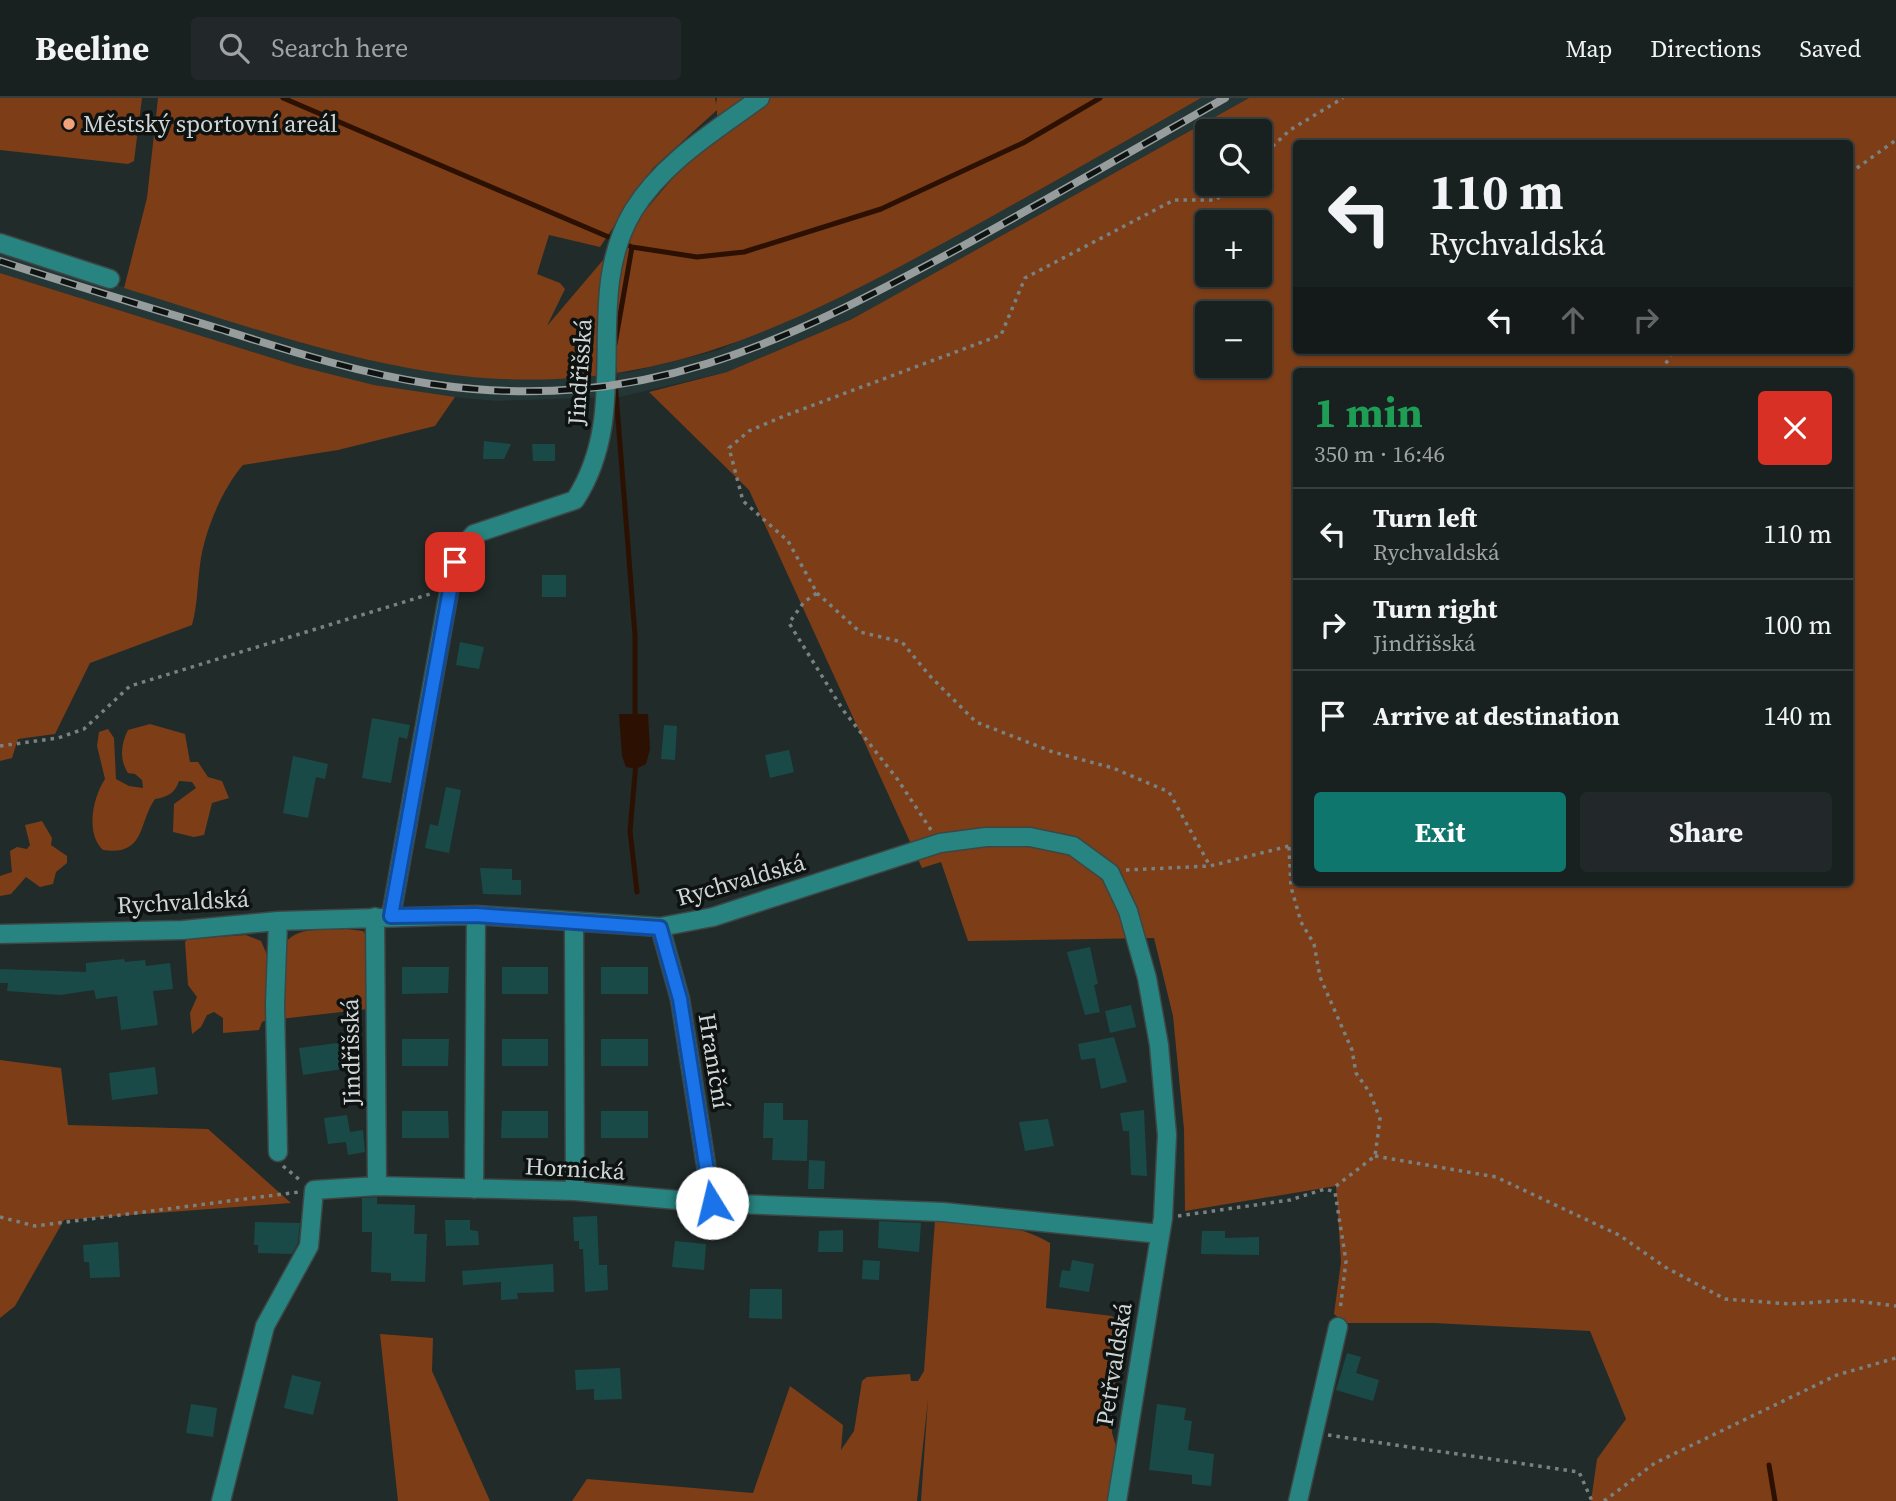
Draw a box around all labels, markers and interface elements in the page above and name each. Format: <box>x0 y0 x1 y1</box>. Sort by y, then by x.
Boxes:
search box <box>191 17 681 80</box>
text: Beeline <box>35 26 149 71</box>
icon: search <box>215 29 253 67</box>
text: Search here <box>271 30 408 66</box>
text: Map <box>1565 32 1612 65</box>
text: Directions <box>1650 32 1761 65</box>
text: Saved <box>1799 32 1861 65</box>
place label: Městský sportovní areál <box>83 107 338 140</box>
marker: Městský sportovní areál <box>61 116 77 132</box>
map controls <box>1195 119 1272 378</box>
button: search <box>1195 119 1272 196</box>
text: 110 m <box>1429 158 1564 225</box>
icon: left <box>1314 168 1405 259</box>
button: + <box>1195 210 1272 287</box>
text: Rychvaldská <box>1429 222 1605 266</box>
button: − <box>1195 301 1272 378</box>
icon: left <box>1481 301 1519 339</box>
icon: ahead <box>1554 301 1592 339</box>
icon: right <box>1627 301 1665 339</box>
street label: Jindřišská <box>559 317 600 428</box>
text: 1 min <box>1314 383 1423 441</box>
button: close <box>1758 391 1832 465</box>
text: 350 m · 16:46 <box>1314 438 1445 470</box>
text: Turn left <box>1373 500 1477 536</box>
icon: left <box>1314 515 1352 553</box>
text: 110 m <box>1764 516 1832 552</box>
pin <box>425 532 485 592</box>
text: Rychvaldská <box>1373 536 1500 568</box>
icon: arrive <box>436 543 474 581</box>
text: Turn right <box>1373 591 1497 627</box>
icon: right <box>1314 606 1352 644</box>
text: 100 m <box>1764 607 1832 643</box>
text: Jindřišská <box>1373 627 1476 659</box>
icon: arrive <box>1314 697 1352 735</box>
text: Arrive at destination <box>1373 698 1620 734</box>
text: 140 m <box>1764 698 1832 734</box>
button: Exit <box>1314 792 1566 872</box>
button: Share <box>1580 792 1832 872</box>
street label: Rychvaldská <box>673 845 810 914</box>
street label: Rychvaldská <box>116 882 251 921</box>
street label: Jindřišská <box>333 997 368 1107</box>
street label: Hraniční <box>691 1011 738 1111</box>
street label: Hornická <box>524 1149 627 1188</box>
position arrow <box>675 1166 749 1240</box>
street label: Petřvaldská <box>1087 1299 1140 1428</box>

